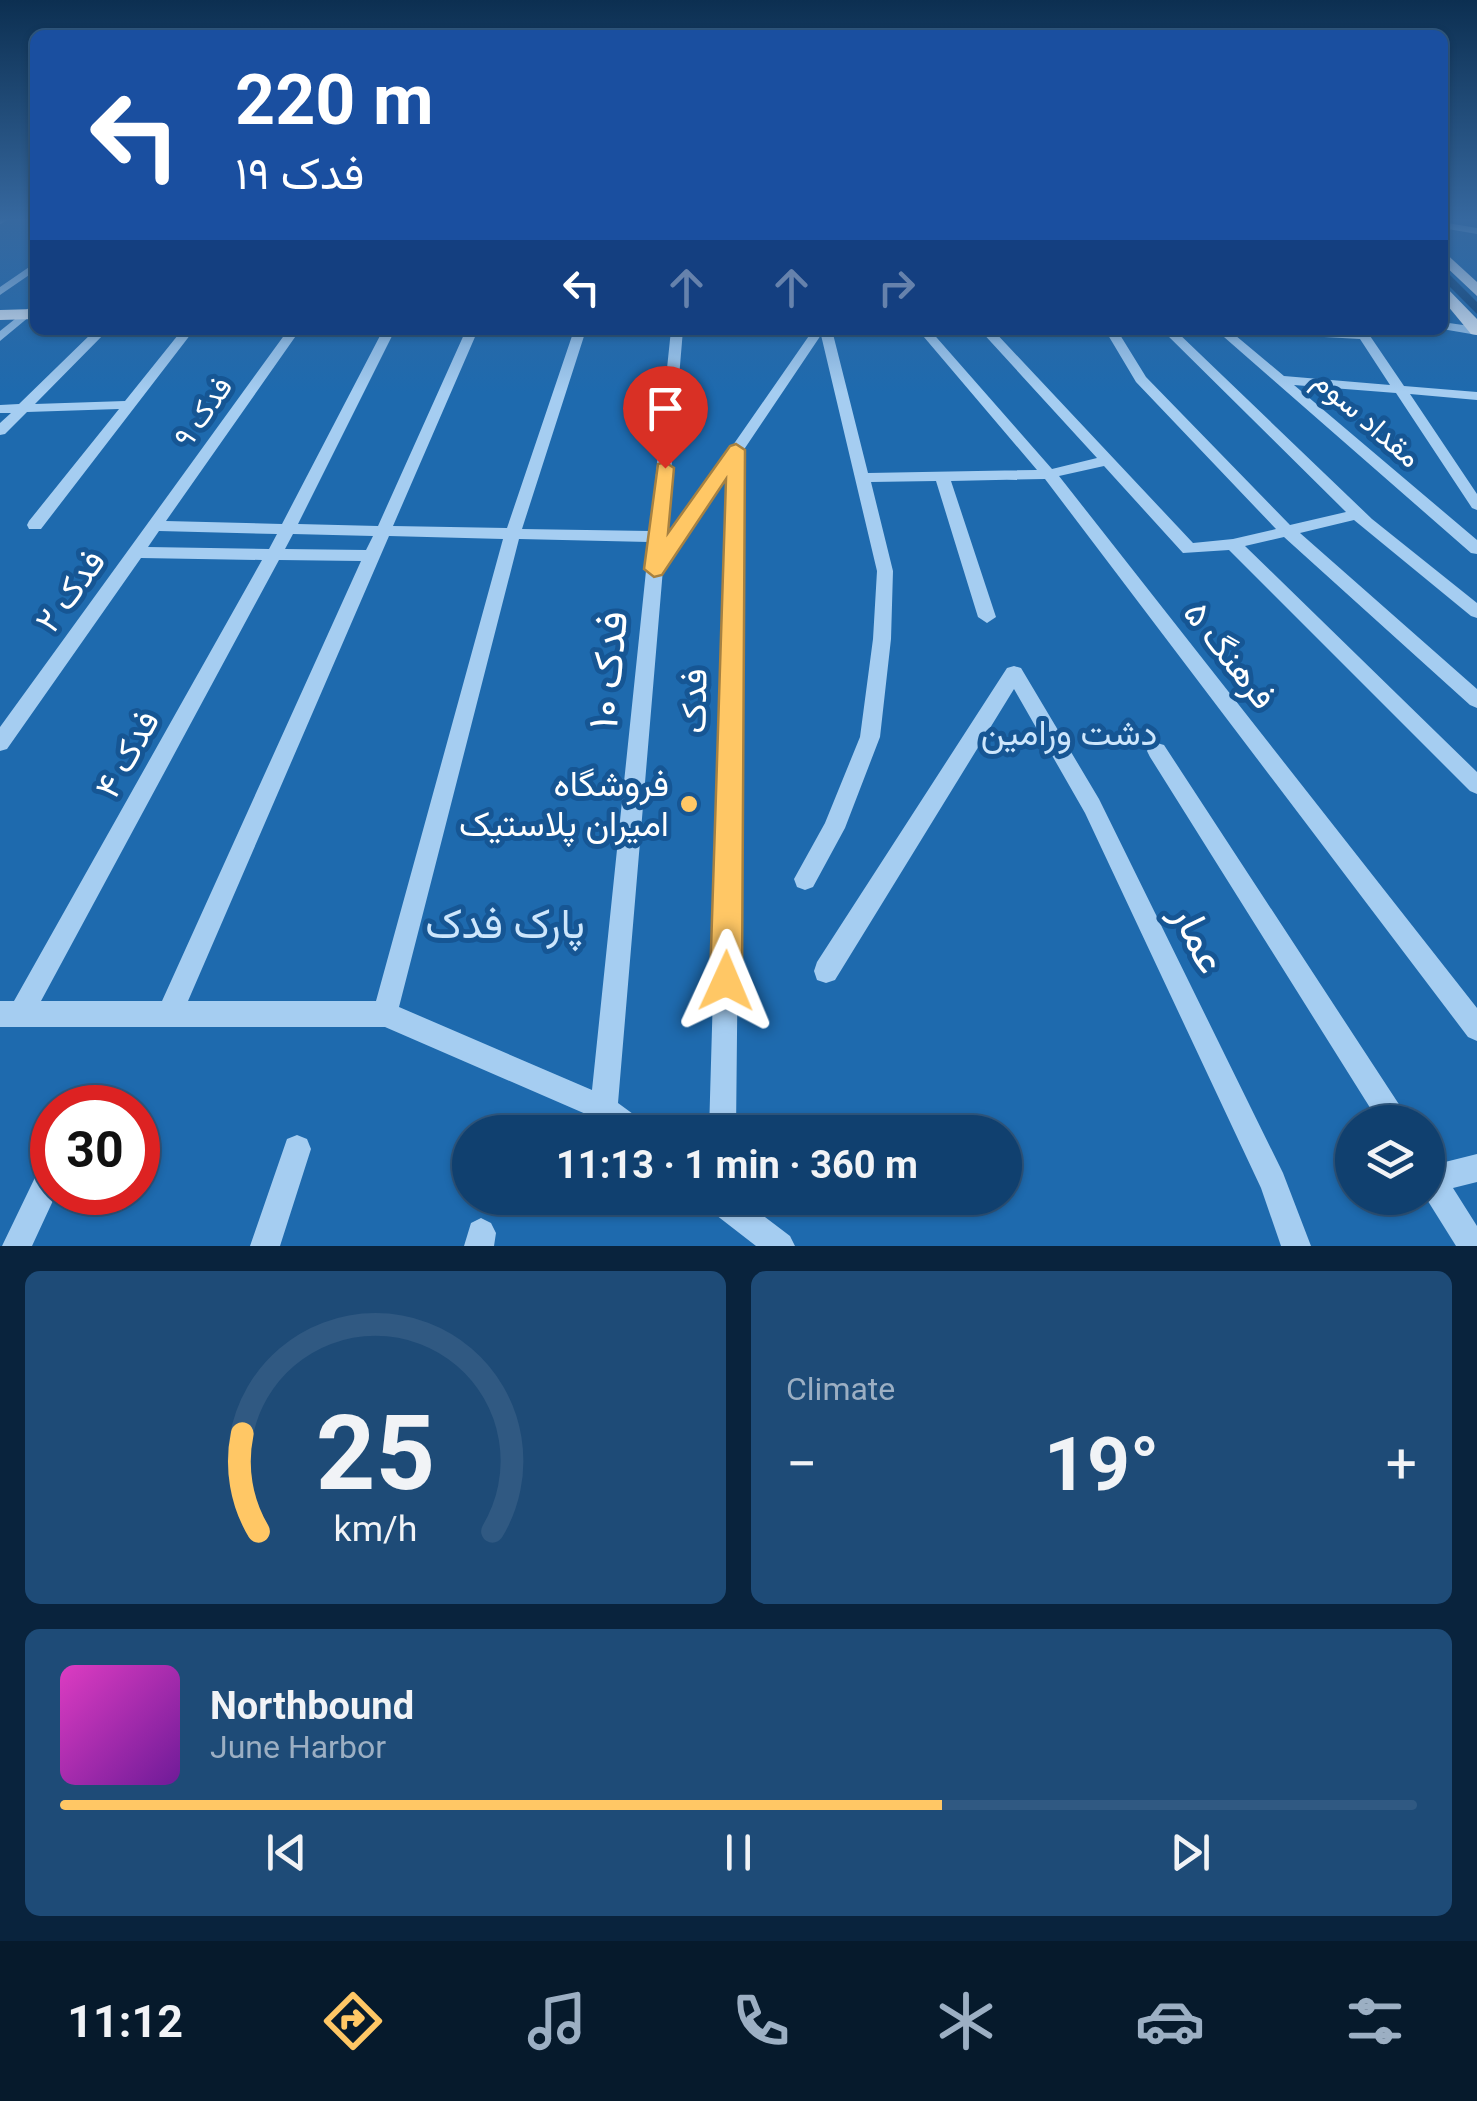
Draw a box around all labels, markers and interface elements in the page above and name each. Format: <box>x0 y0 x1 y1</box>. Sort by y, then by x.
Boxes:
text: 220 m <box>235 59 434 141</box>
icon: left <box>70 70 200 200</box>
text: فدک ۱۹ <box>235 147 364 200</box>
icon: left <box>554 260 609 315</box>
icon: ahead <box>659 260 714 315</box>
icon: ahead <box>764 260 819 315</box>
icon: right <box>869 260 924 315</box>
street label: مقداد سوم <box>1305 363 1428 476</box>
pin <box>623 366 708 469</box>
street label: فدک ۹ <box>166 370 239 453</box>
icon: arrive <box>638 381 693 436</box>
street label: فدک ۲ <box>27 542 114 641</box>
street label: فرهنگ ۵ <box>1174 593 1284 718</box>
street label: فدک ۱۰ <box>578 609 637 731</box>
street label: فدک <box>673 668 716 734</box>
street label: فدک ۴ <box>87 703 168 805</box>
park label: دشت ورامین <box>981 713 1157 755</box>
place label: فروشگاه امیران پلاستیک <box>459 764 669 848</box>
marker: فروشگاه امیران پلاستیک <box>678 793 700 815</box>
street label: عمار <box>1160 895 1237 982</box>
park label: پارک فدک <box>425 899 585 952</box>
position arrow <box>674 929 778 1033</box>
speed limit sign: 30 <box>30 1085 160 1215</box>
map controls <box>1335 1105 1445 1215</box>
button: layers <box>1335 1105 1445 1215</box>
text: 11:13 · 1 min · 360 m <box>556 1143 918 1187</box>
text: Climate <box>786 1370 895 1408</box>
text: 25 <box>316 1393 435 1514</box>
text: 19° <box>1044 1420 1159 1508</box>
text: − <box>786 1432 817 1496</box>
text: + <box>1386 1432 1417 1496</box>
text: km/h <box>334 1508 417 1550</box>
text: Northbound <box>210 1684 414 1728</box>
text: June Harbor <box>210 1728 386 1766</box>
icon: previous <box>259 1825 314 1880</box>
icon: pause <box>711 1825 766 1880</box>
icon: next <box>1163 1825 1218 1880</box>
icon: directions <box>318 1986 388 2056</box>
icon: music <box>522 1986 592 2056</box>
icon: phone <box>726 1986 796 2056</box>
icon: climate <box>931 1986 1001 2056</box>
icon: car <box>1135 1986 1205 2056</box>
icon: filters <box>1340 1986 1410 2056</box>
text: 11:12 <box>67 1995 183 2048</box>

